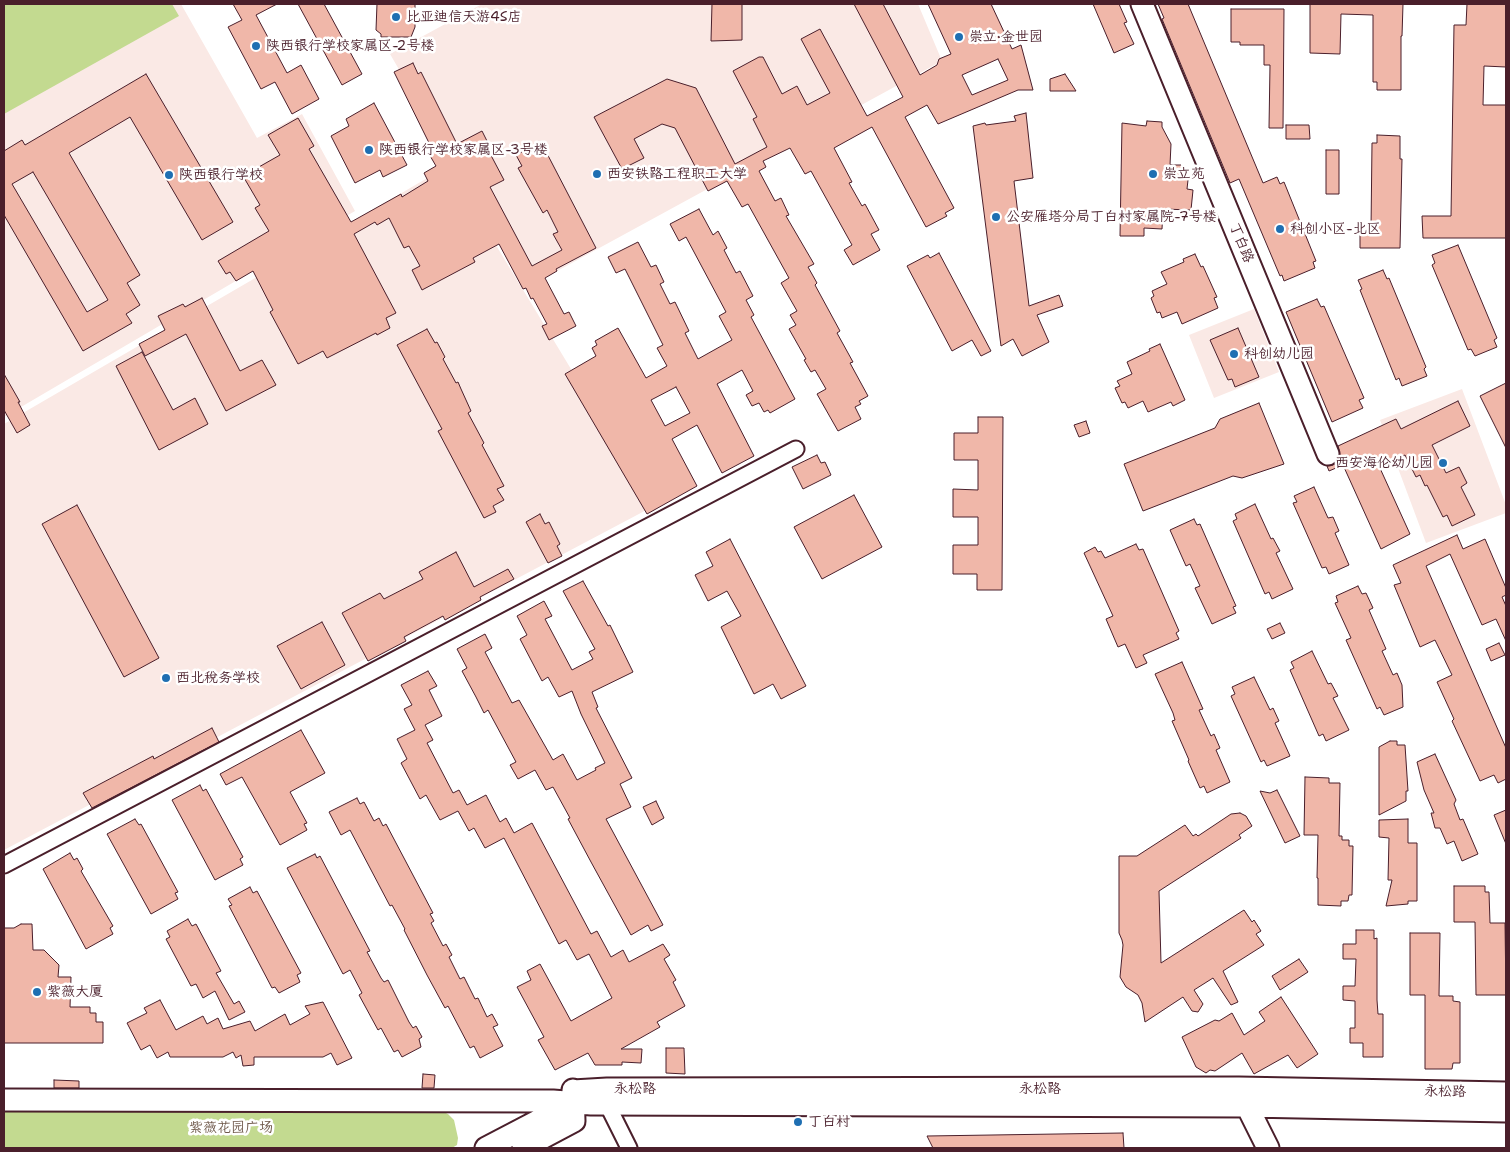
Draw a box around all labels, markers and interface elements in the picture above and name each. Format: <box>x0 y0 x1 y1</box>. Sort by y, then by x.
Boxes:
place label: 比亚迪信天游4S店 <box>406 9 522 25</box>
marker: 比亚迪信天游4S店 <box>390 11 402 23</box>
place label: 崇立·金世园 <box>969 29 1043 45</box>
marker: 崇立·金世园 <box>953 31 965 43</box>
place label: 陕西银行学校家属区-2号楼 <box>266 38 434 54</box>
marker: 陕西银行学校家属区-2号楼 <box>250 40 262 52</box>
place label: 陕西银行学校家属区-3号楼 <box>379 142 548 158</box>
marker: 陕西银行学校家属区-3号楼 <box>363 144 375 156</box>
place label: 西安铁路工程职工大学 <box>607 166 747 182</box>
place label: 崇立苑 <box>1163 166 1205 182</box>
place label: 陕西银行学校 <box>179 167 263 183</box>
marker: 西安铁路工程职工大学 <box>591 168 603 180</box>
marker: 崇立苑 <box>1147 168 1159 180</box>
marker: 陕西银行学校 <box>163 169 175 181</box>
place label: 公安雁塔分局丁白村家属院-7号楼 <box>1006 209 1217 225</box>
marker: 公安雁塔分局丁白村家属院-7号楼 <box>990 211 1002 223</box>
street label: 丁白路 <box>1225 220 1257 266</box>
place label: 科创小区-北区 <box>1290 221 1381 237</box>
marker: 科创小区-北区 <box>1274 223 1286 235</box>
place label: 科创幼儿园 <box>1244 346 1314 362</box>
marker: 科创幼儿园 <box>1228 348 1240 360</box>
place label: 西安海伦幼儿园 <box>1335 455 1433 471</box>
marker: 西安海伦幼儿园 <box>1437 457 1449 469</box>
place label: 西北税务学校 <box>176 670 260 686</box>
marker: 西北税务学校 <box>160 672 172 684</box>
place label: 紫薇大厦 <box>47 984 103 1000</box>
marker: 紫薇大厦 <box>31 986 43 998</box>
street label: 永松路 <box>614 1081 656 1097</box>
street label: 永松路 <box>1019 1081 1061 1097</box>
street label: 永松路 <box>1424 1083 1466 1101</box>
place label: 丁白村 <box>808 1114 850 1130</box>
marker: 丁白村 <box>792 1116 804 1128</box>
park label: 紫薇花园广场 <box>189 1120 273 1136</box>

